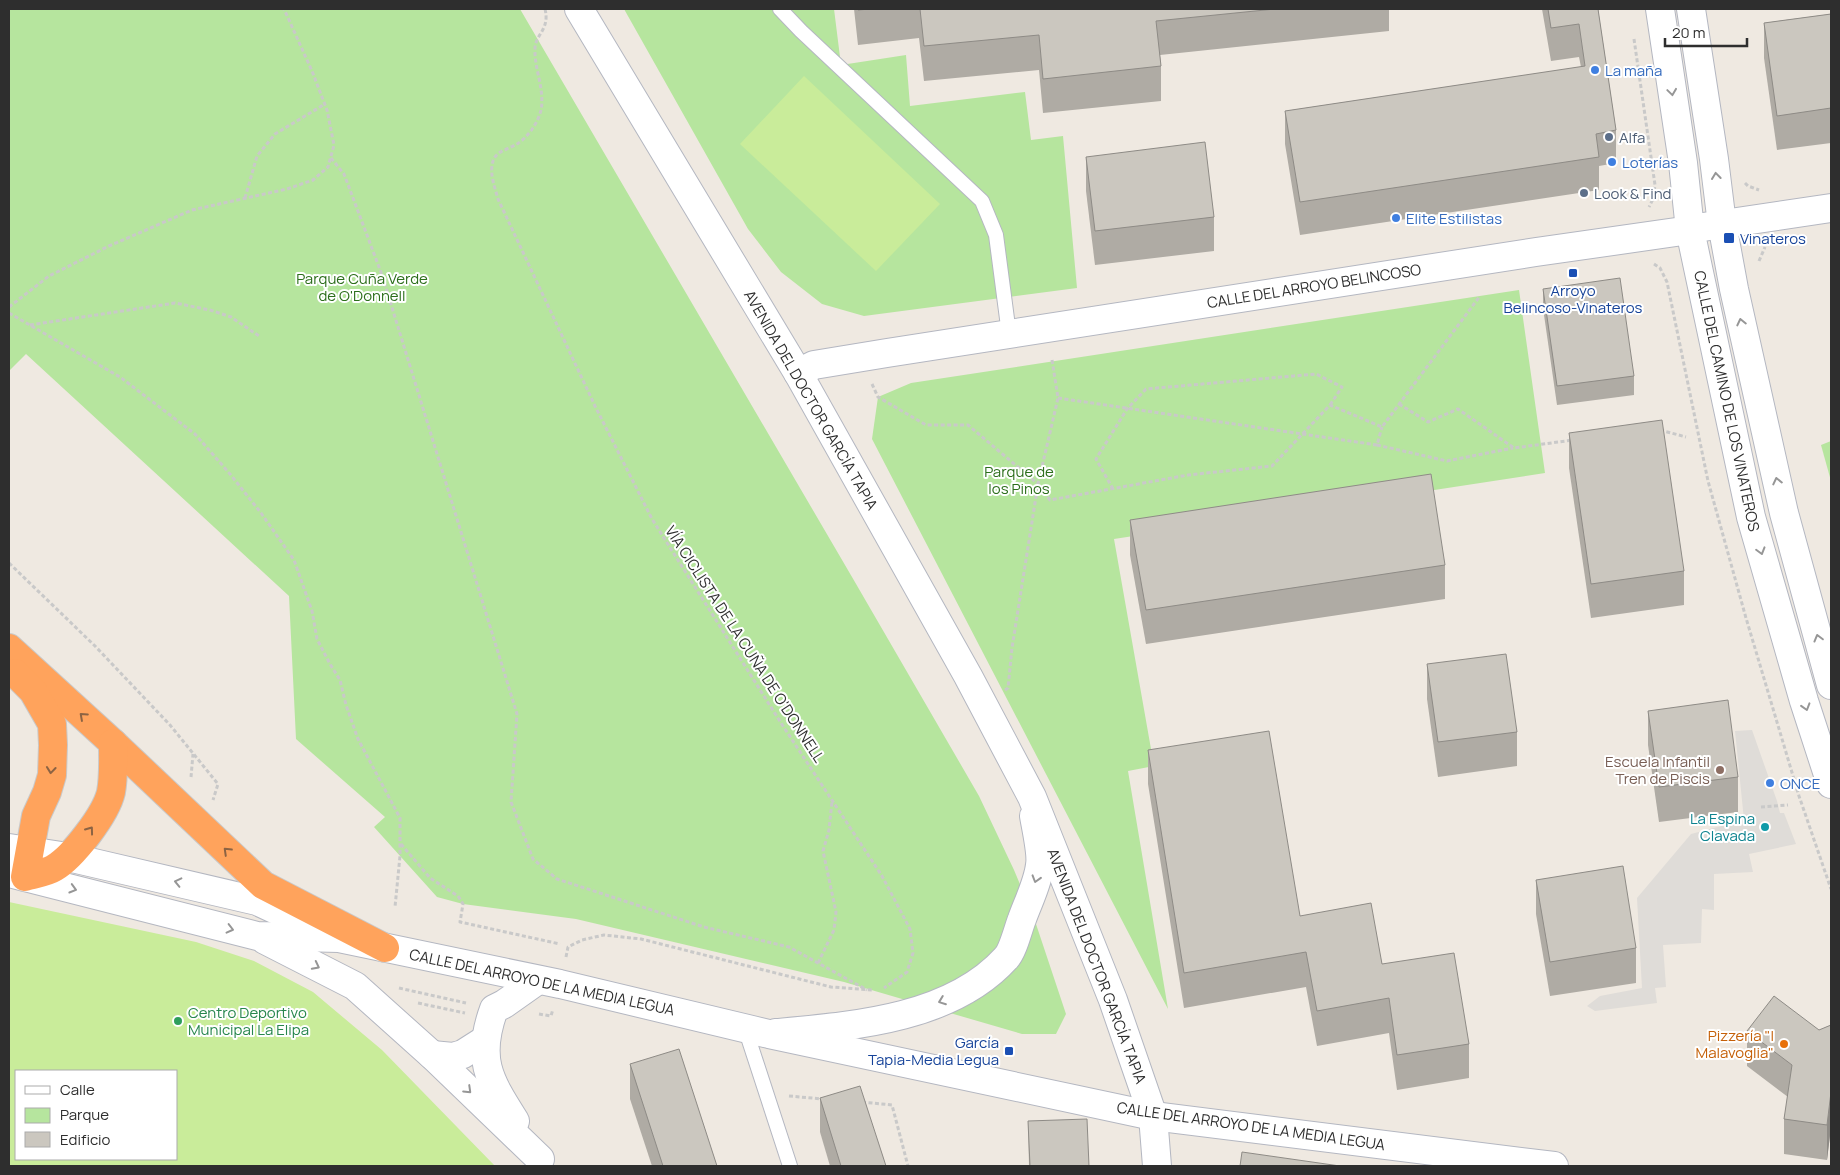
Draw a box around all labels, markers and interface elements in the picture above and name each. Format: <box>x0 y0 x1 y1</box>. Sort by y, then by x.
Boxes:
scale bar <box>1665 15 1748 47</box>
text: 20 m <box>1672 22 1705 43</box>
place label: La maña <box>1605 60 1662 81</box>
marker: La maña <box>1589 64 1601 76</box>
one-way arrow <box>1667 87 1677 96</box>
place label: Alfa <box>1619 127 1645 148</box>
marker: Alfa <box>1603 131 1615 143</box>
place label: Loterías <box>1622 152 1678 173</box>
marker: Loterías <box>1606 156 1618 168</box>
one-way arrow <box>1711 172 1722 180</box>
place label: Look & Find <box>1594 183 1671 204</box>
marker: Look & Find <box>1578 187 1590 199</box>
place label: Elite Estilistas <box>1406 208 1502 229</box>
marker: Elite Estilistas <box>1390 212 1402 224</box>
place label: Vinateros <box>1740 228 1806 249</box>
marker: Vinateros <box>1722 231 1736 245</box>
street label: CALLE DEL ARROYO BELINCOSO <box>1205 259 1423 313</box>
marker: Arroyo Belincoso-Vinateros <box>1567 267 1579 279</box>
park label: Parque Cuña Verde de O'Donnell <box>296 268 428 306</box>
street label: CALLE DEL CAMINO DE LOS VINATEROS <box>1689 269 1765 533</box>
place label: Arroyo Belincoso-Vinateros <box>1504 280 1643 318</box>
street label: AVENIDA DEL DOCTOR GARCÍA TAPIA <box>739 286 883 514</box>
one-way arrow <box>1736 318 1747 327</box>
park label: Parque de los Pinos <box>984 461 1054 499</box>
one-way arrow <box>1772 476 1783 485</box>
street label: VÍA CICLISTA DE LA CUÑA DE O'DONNELL <box>660 522 830 767</box>
one-way arrow <box>1755 546 1766 555</box>
one-way arrow <box>1814 634 1824 642</box>
one-way arrow <box>1800 702 1810 710</box>
one-way arrow <box>80 713 89 722</box>
place label: Escuela Infantil Tren de Piscis <box>1605 751 1710 789</box>
marker: Escuela Infantil Tren de Piscis <box>1714 764 1726 776</box>
one-way arrow <box>46 767 57 775</box>
place label: ONCE <box>1780 773 1820 794</box>
marker: ONCE <box>1764 777 1776 789</box>
place label: La Espina Clavada <box>1690 808 1755 846</box>
marker: La Espina Clavada <box>1759 821 1771 833</box>
one-way arrow <box>84 826 93 836</box>
street label: AVENIDA DEL DOCTOR GARCÍA TAPIA <box>1042 845 1152 1087</box>
one-way arrow <box>224 848 233 857</box>
one-way arrow <box>1031 875 1041 883</box>
one-way arrow <box>173 877 182 888</box>
one-way arrow <box>69 883 77 894</box>
one-way arrow <box>226 923 235 934</box>
street label: CALLE DEL ARROYO DE LA MEDIA LEGUA <box>407 944 677 1021</box>
one-way arrow <box>311 960 320 970</box>
one-way arrow <box>938 995 947 1005</box>
place label: Centro Deportivo Municipal La Elipa <box>188 1002 309 1040</box>
marker: Centro Deportivo Municipal La Elipa <box>172 1015 184 1027</box>
place label: Pizzería "I Malavoglia" <box>1696 1025 1774 1063</box>
place label: García Tapia-Media Legua <box>868 1032 999 1070</box>
marker: Pizzería "I Malavoglia" <box>1778 1038 1790 1050</box>
marker: García Tapia-Media Legua <box>1003 1045 1015 1057</box>
legend <box>15 1070 178 1160</box>
text: Calle <box>60 1079 95 1100</box>
one-way arrow <box>463 1084 472 1093</box>
street label: CALLE DEL ARROYO DE LA MEDIA LEGUA <box>1116 1097 1387 1155</box>
text: Parque <box>60 1104 109 1125</box>
text: Edificio <box>60 1129 111 1150</box>

